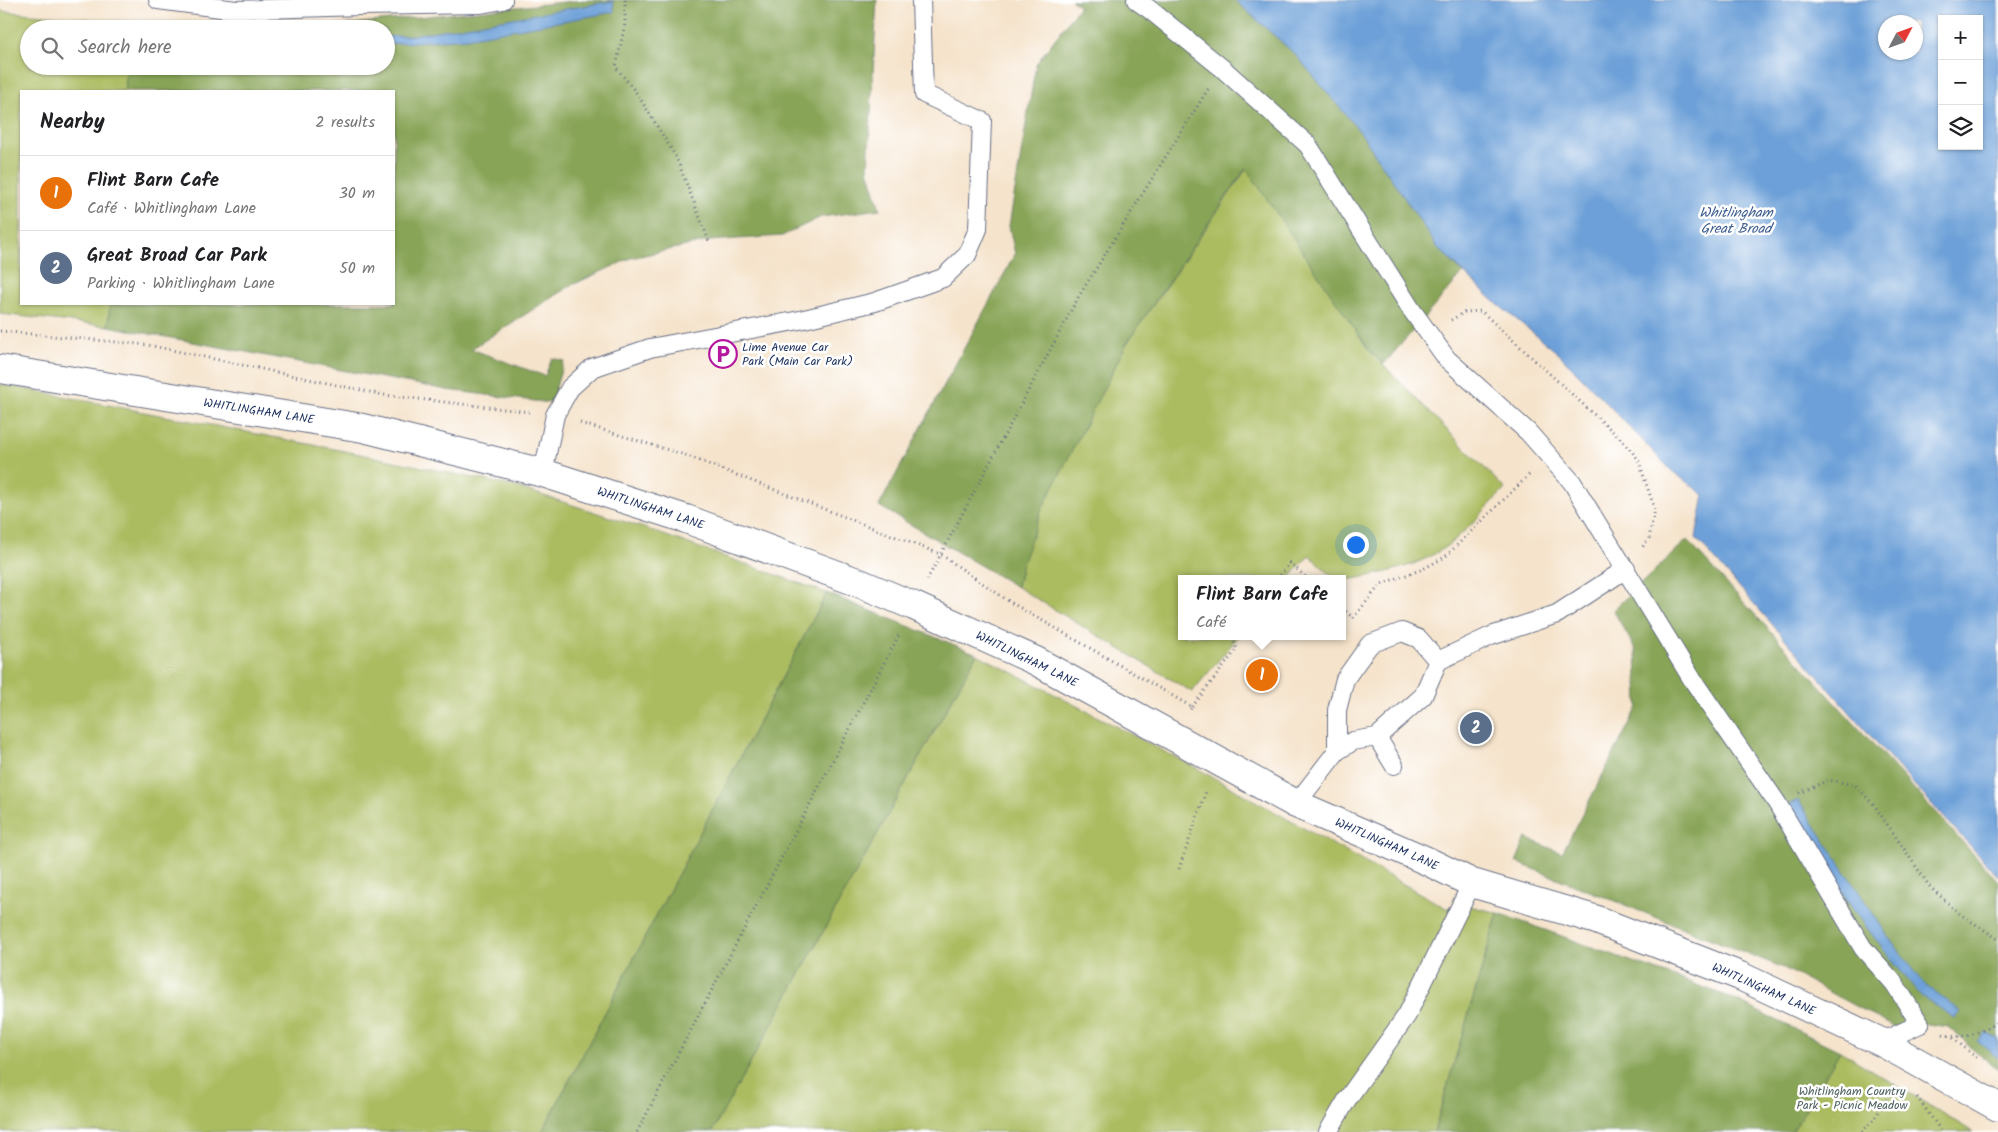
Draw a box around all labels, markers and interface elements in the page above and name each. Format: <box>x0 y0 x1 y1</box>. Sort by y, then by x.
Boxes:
north arrow <box>1878 15 1923 60</box>
map controls <box>1938 15 1983 150</box>
button: + <box>1938 15 1983 60</box>
search box <box>20 20 395 75</box>
text: Search here <box>78 33 172 63</box>
icon: search <box>38 34 66 62</box>
button: − <box>1938 60 1983 105</box>
button: layers <box>1938 105 1983 150</box>
text: Nearby <box>40 106 105 139</box>
text: 2 results <box>315 110 375 135</box>
text: Flint Barn Cafe <box>87 166 219 196</box>
text: 1 <box>54 181 58 206</box>
text: 30 m <box>339 181 375 206</box>
text: Café · Whitlingham Lane <box>87 196 256 221</box>
water label: Whitlingham Great Broad <box>1699 202 1774 240</box>
text: Great Broad Car Park <box>87 241 267 271</box>
text: 2 <box>51 256 61 281</box>
text: 50 m <box>339 256 375 281</box>
text: Parking · Whitlingham Lane <box>87 271 275 296</box>
place label: Lime Avenue Car Park (Main Car Park) <box>742 338 853 371</box>
parking icon: Lime Avenue Car Park (Main Car Park) <box>708 339 738 369</box>
street label: WHITLINGHAM LANE <box>202 393 317 430</box>
street label: WHITLINGHAM LANE <box>595 482 708 535</box>
your location <box>1343 532 1369 558</box>
popup <box>1178 575 1346 640</box>
text: Flint Barn Cafe <box>1196 580 1328 610</box>
text: Café <box>1196 610 1226 635</box>
street label: WHITLINGHAM LANE <box>972 626 1082 693</box>
pin: 1 <box>1246 656 1278 694</box>
pin: 2 <box>1460 709 1492 747</box>
street label: WHITLINGHAM LANE <box>1332 813 1443 876</box>
street label: WHITLINGHAM LANE <box>1709 958 1820 1021</box>
park label: Whitlingham Country Park - Picnic Meadow <box>1797 1082 1908 1115</box>

